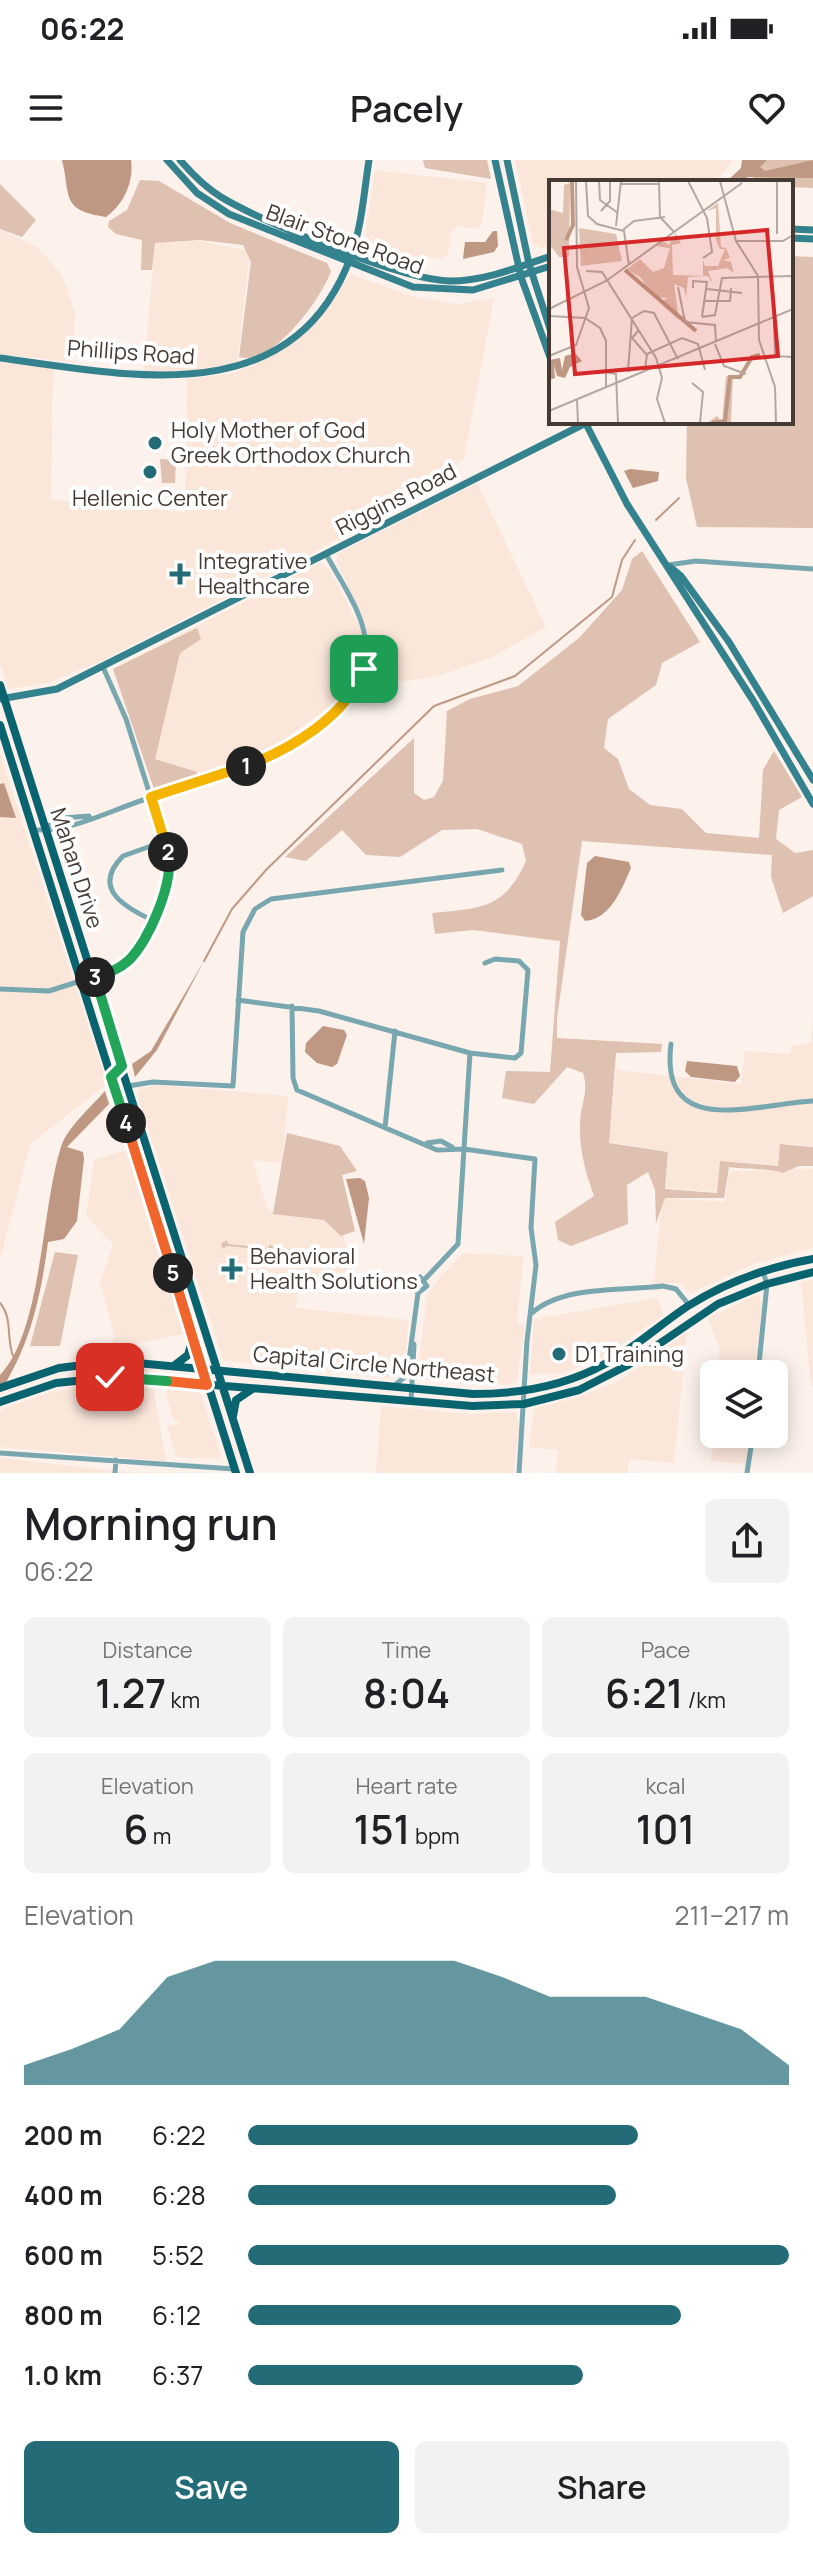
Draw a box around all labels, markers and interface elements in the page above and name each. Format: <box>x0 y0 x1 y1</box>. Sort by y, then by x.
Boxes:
text: 06:22 <box>40 8 124 49</box>
text: Pacely <box>350 84 463 133</box>
icon: menu <box>24 86 68 130</box>
icon: heart <box>745 86 789 130</box>
inset map <box>549 180 793 424</box>
street label: Blair Stone Road <box>262 197 428 281</box>
street label: Phillips Road <box>66 333 196 371</box>
place label: Holy Mother of God Greek Orthodox Church <box>171 415 411 470</box>
marker: Holy Mother of God Greek Orthodox Church <box>146 434 164 452</box>
street label: Riggins Road <box>331 456 461 542</box>
marker: Hellenic Center <box>141 463 159 481</box>
place label: Hellenic Center <box>72 483 228 513</box>
place label: Integrative Healthcare <box>198 546 310 601</box>
marker: Integrative Healthcare <box>169 563 191 585</box>
pin <box>330 635 398 703</box>
icon: arrive <box>342 647 386 691</box>
pin: 1 <box>226 746 266 786</box>
text: 1 <box>241 751 251 781</box>
street label: Mahan Drive <box>43 804 111 932</box>
pin: 2 <box>148 832 188 872</box>
text: 2 <box>161 837 175 867</box>
pin: 3 <box>75 957 115 997</box>
text: 3 <box>89 962 101 992</box>
pin: 4 <box>106 1103 146 1143</box>
text: 4 <box>119 1108 133 1138</box>
place label: Behavioral Health Solutions <box>250 1241 418 1296</box>
pin: 5 <box>153 1253 193 1293</box>
text: 5 <box>167 1258 179 1288</box>
marker: Behavioral Health Solutions <box>221 1258 243 1280</box>
street label: Capital Circle Northeast <box>252 1338 496 1390</box>
place label: D1 Training <box>575 1339 684 1369</box>
pin <box>76 1343 144 1411</box>
marker: D1 Training <box>550 1345 568 1363</box>
icon: check <box>88 1355 132 1399</box>
map controls <box>700 1360 788 1448</box>
button: layers <box>700 1360 788 1448</box>
text: Morning run <box>24 1493 278 1553</box>
button: share <box>705 1499 789 1583</box>
text: 06:22 <box>24 1553 93 1589</box>
text: Distance <box>102 1635 193 1665</box>
text: Time <box>382 1635 431 1665</box>
text: Pace <box>641 1635 690 1665</box>
text: 1.27 <box>95 1665 166 1720</box>
text: 8:04 <box>363 1665 450 1720</box>
text: 6:21 <box>605 1665 683 1720</box>
text: km <box>166 1685 200 1715</box>
text: /km <box>683 1685 726 1715</box>
text: Elevation <box>101 1771 194 1801</box>
text: Heart rate <box>355 1771 458 1801</box>
text: kcal <box>645 1771 686 1801</box>
text: 6 <box>124 1801 148 1856</box>
text: 151 <box>353 1801 411 1856</box>
text: 101 <box>636 1801 695 1856</box>
text: m <box>148 1821 171 1851</box>
text: bpm <box>411 1821 460 1851</box>
text: Elevation <box>24 1897 134 1933</box>
text: 211–217 m <box>675 1897 789 1933</box>
text: 200 m <box>24 2117 102 2153</box>
text: 6:22 <box>152 2117 206 2153</box>
text: 400 m <box>24 2177 103 2213</box>
text: 6:28 <box>152 2177 206 2213</box>
text: 600 m <box>24 2237 103 2273</box>
text: 5:52 <box>152 2237 204 2273</box>
text: 800 m <box>24 2297 103 2333</box>
text: 6:12 <box>152 2297 201 2333</box>
text: 1.0 km <box>24 2357 102 2393</box>
text: 6:37 <box>152 2357 203 2393</box>
button: Save <box>24 2441 399 2533</box>
button: Share <box>415 2441 789 2533</box>

